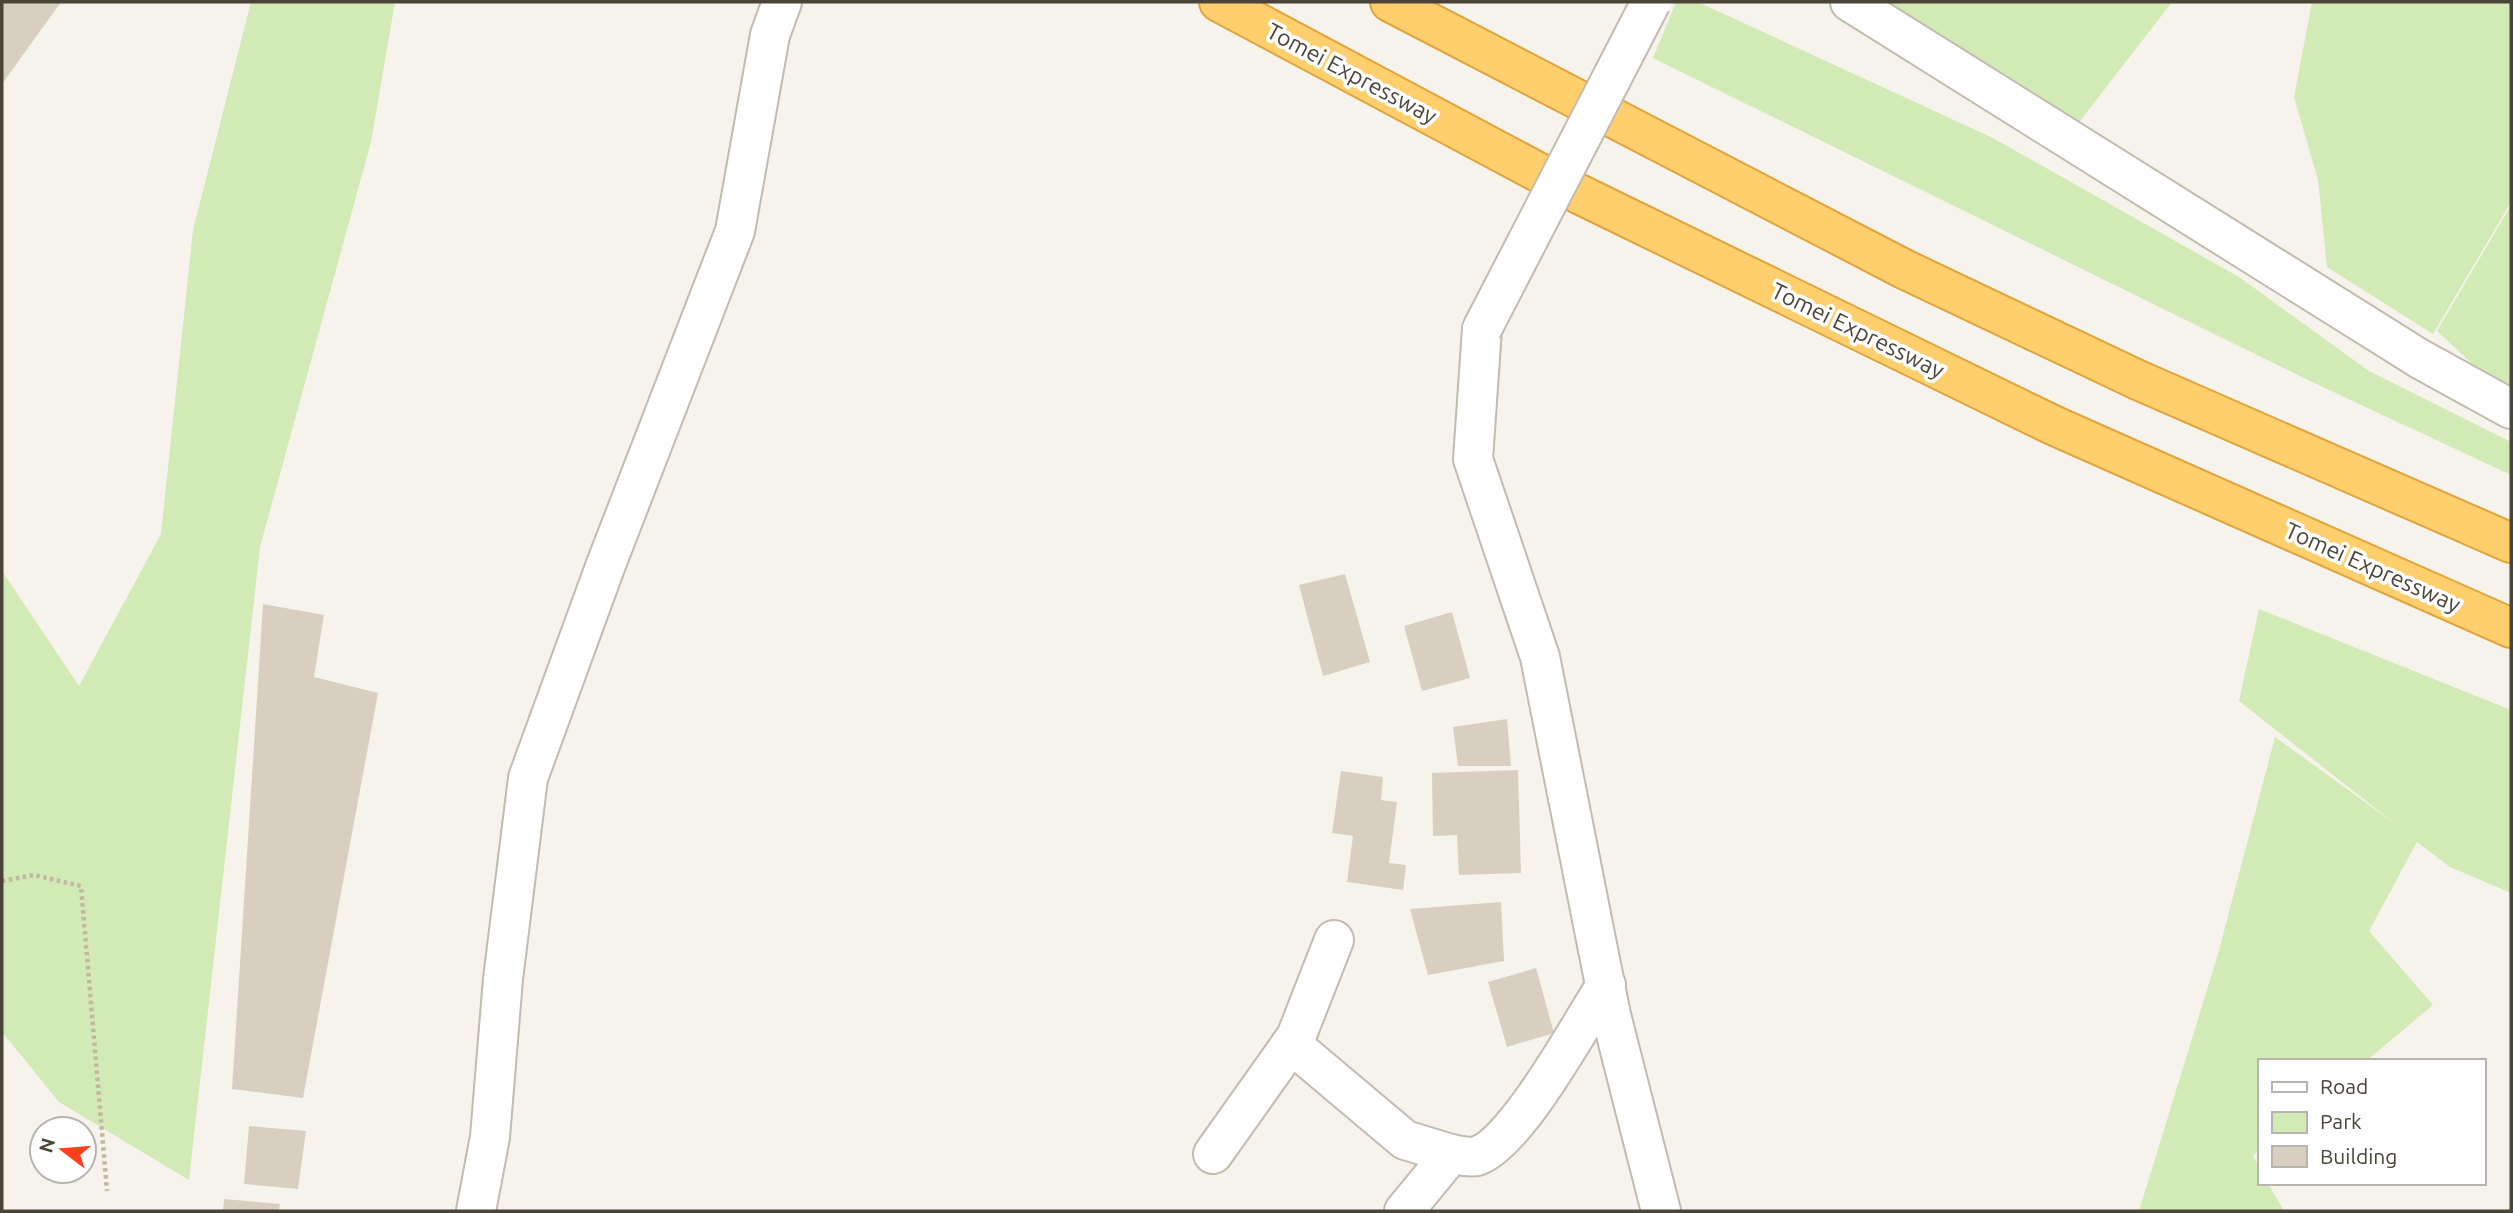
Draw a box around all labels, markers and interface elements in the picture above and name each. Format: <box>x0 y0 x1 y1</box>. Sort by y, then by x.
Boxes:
street label: Tomei Expressway <box>1263 18 1441 128</box>
street label: Tomei Expressway <box>1768 277 1948 383</box>
street label: Tomei Expressway <box>2282 517 2464 617</box>
legend <box>2258 1059 2485 1185</box>
text: Road <box>2320 1074 2368 1098</box>
text: Park <box>2320 1109 2362 1133</box>
north arrow <box>28 1115 98 1185</box>
text: N <box>34 1135 59 1155</box>
text: Building <box>2320 1144 2397 1168</box>

